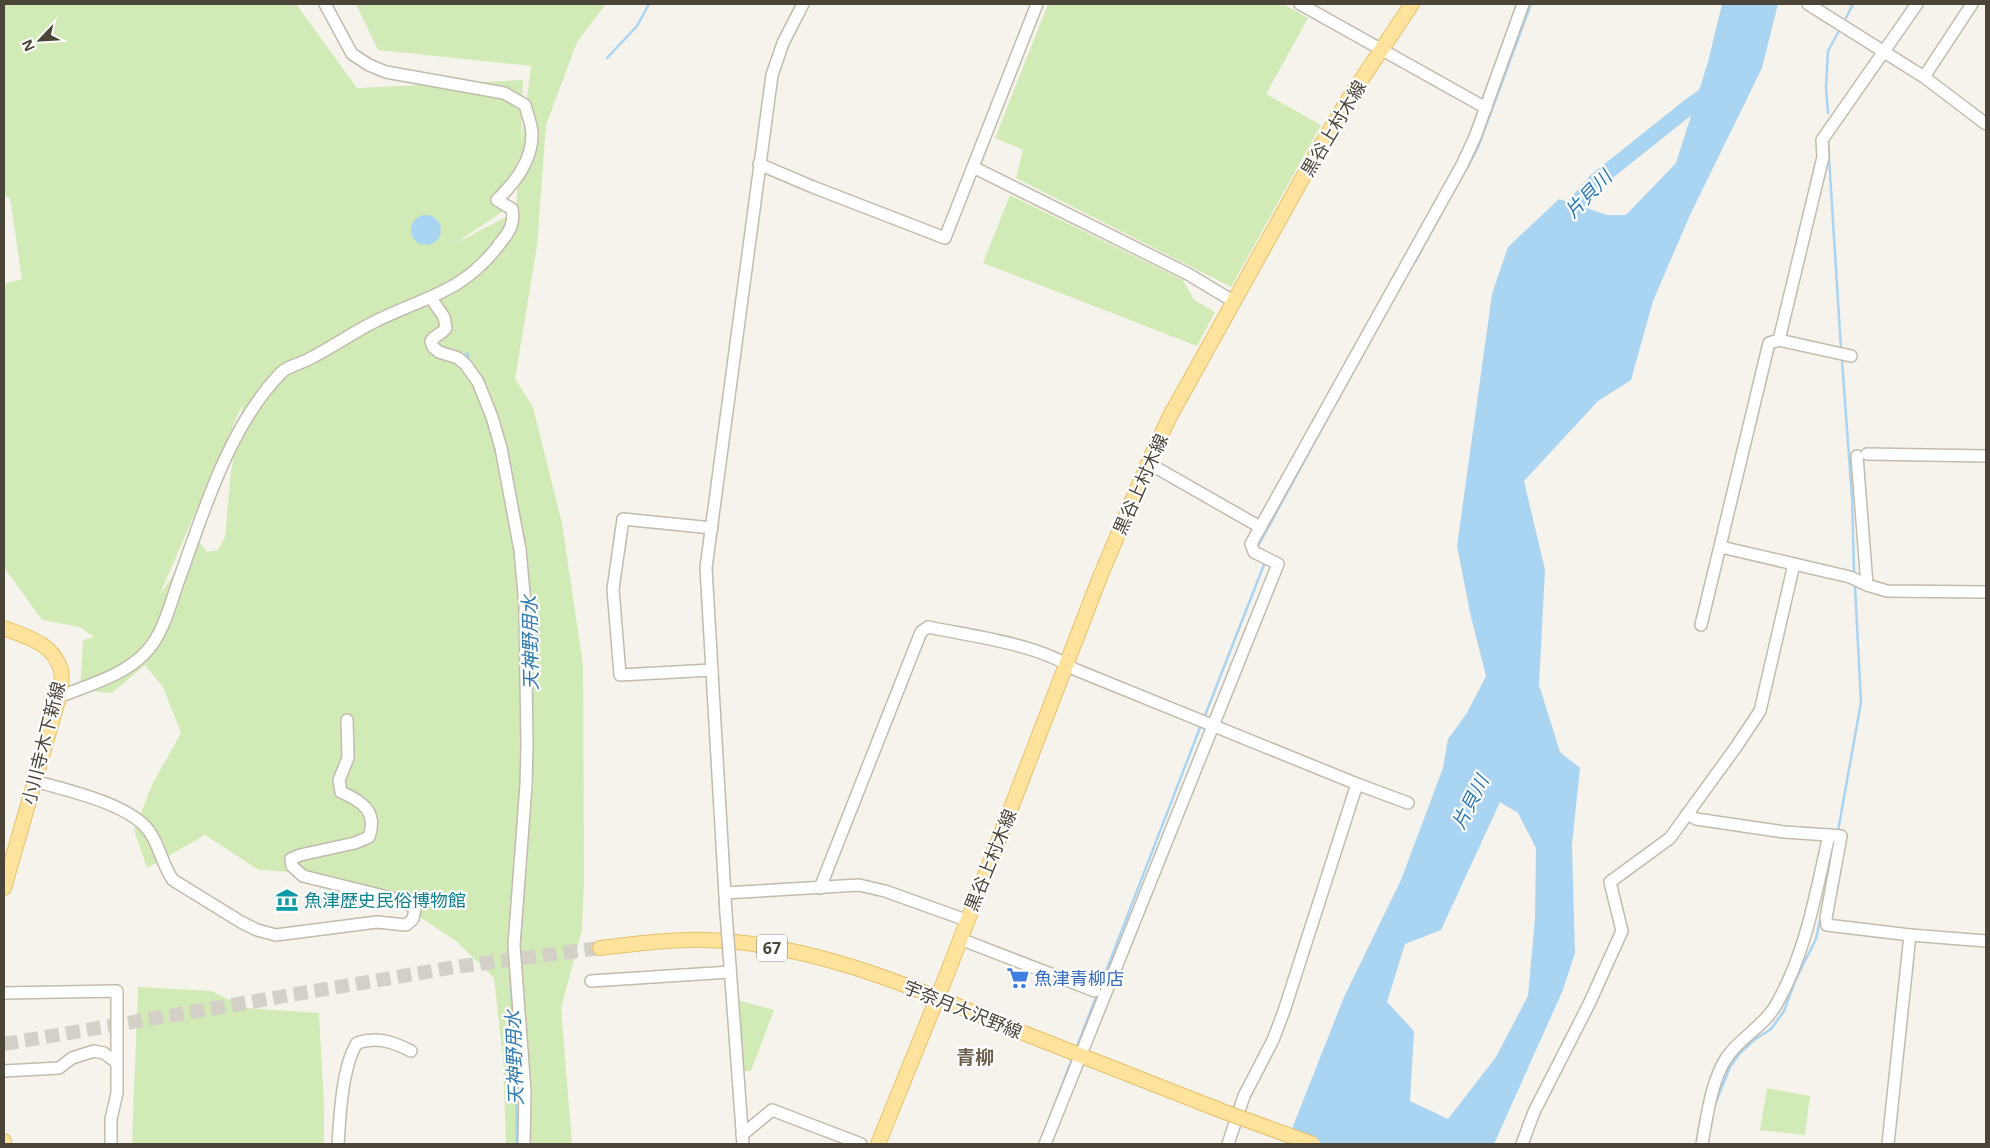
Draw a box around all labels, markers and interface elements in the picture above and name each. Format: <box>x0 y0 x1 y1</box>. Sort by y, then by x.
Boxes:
north arrow <box>15 15 65 65</box>
text: N <box>17 37 39 55</box>
street label: 黒谷上村木線 <box>1295 76 1371 180</box>
water label: 片貝川 <box>1559 163 1619 224</box>
street label: 黒谷上村木線 <box>1107 430 1173 538</box>
water label: 天神野用水 <box>516 593 544 691</box>
street label: 小川寺木下新線 <box>16 679 70 807</box>
water label: 片貝川 <box>1445 769 1495 833</box>
street label: 黒谷上村木線 <box>959 805 1021 915</box>
museum icon: 魚津歴史民俗博物館 <box>274 887 300 913</box>
place label: 魚津歴史民俗博物館 <box>304 888 466 912</box>
road number: 67 <box>757 934 787 961</box>
supermarket icon: 魚津青柳店 <box>1005 965 1031 991</box>
place label: 魚津青柳店 <box>1034 966 1124 990</box>
street label: 宇奈月大沢野線 <box>900 974 1026 1044</box>
water label: 天神野用水 <box>499 1008 529 1106</box>
district label: 青柳 <box>956 1044 994 1070</box>

